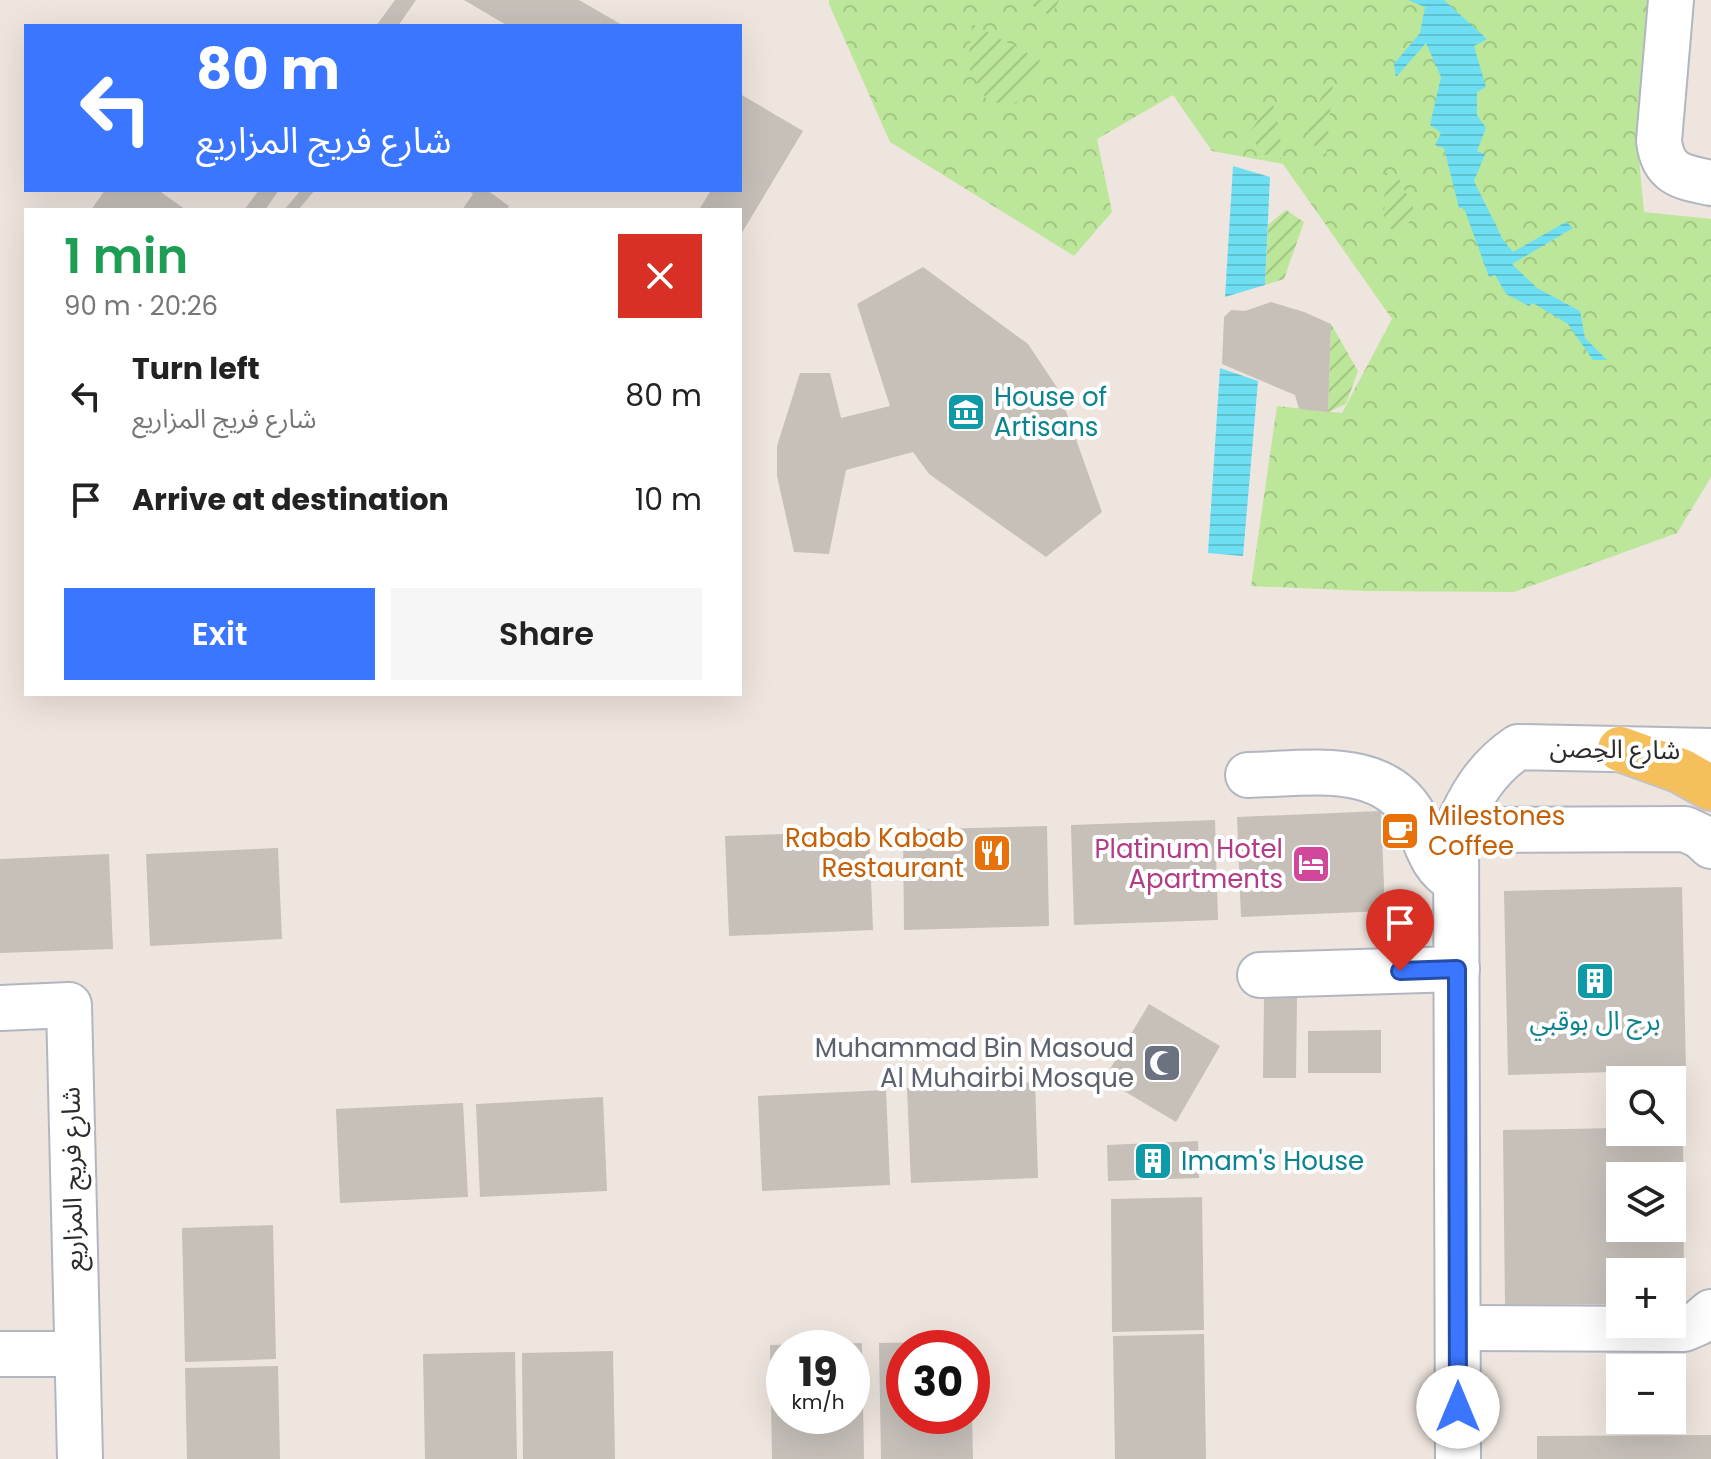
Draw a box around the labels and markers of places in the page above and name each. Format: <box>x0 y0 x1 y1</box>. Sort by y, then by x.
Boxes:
place label: House of Artisans <box>994 379 1107 445</box>
museum icon: House of Artisans <box>945 391 987 433</box>
place label: Milestones Coffee <box>1428 798 1565 864</box>
cafe icon: Milestones Coffee <box>1379 810 1421 852</box>
place label: Rabab Kabab Restaurant <box>785 820 964 886</box>
place label: Platinum Hotel Apartments <box>1094 831 1283 897</box>
restaurant icon: Rabab Kabab Restaurant <box>971 832 1013 874</box>
hotel icon: Platinum Hotel Apartments <box>1290 843 1332 885</box>
pin <box>1366 889 1434 971</box>
building icon: برج ال بوقبي <box>1574 960 1616 1002</box>
place label: برج ال بوقبي <box>1530 1003 1661 1041</box>
place label: Muhammad Bin Masoud Al Muhairbi Mosque <box>815 1030 1134 1096</box>
mosque icon: Muhammad Bin Masoud Al Muhairbi Mosque <box>1141 1042 1183 1084</box>
building icon: Imam's House <box>1132 1140 1174 1182</box>
place label: Imam's House <box>1181 1143 1364 1179</box>

